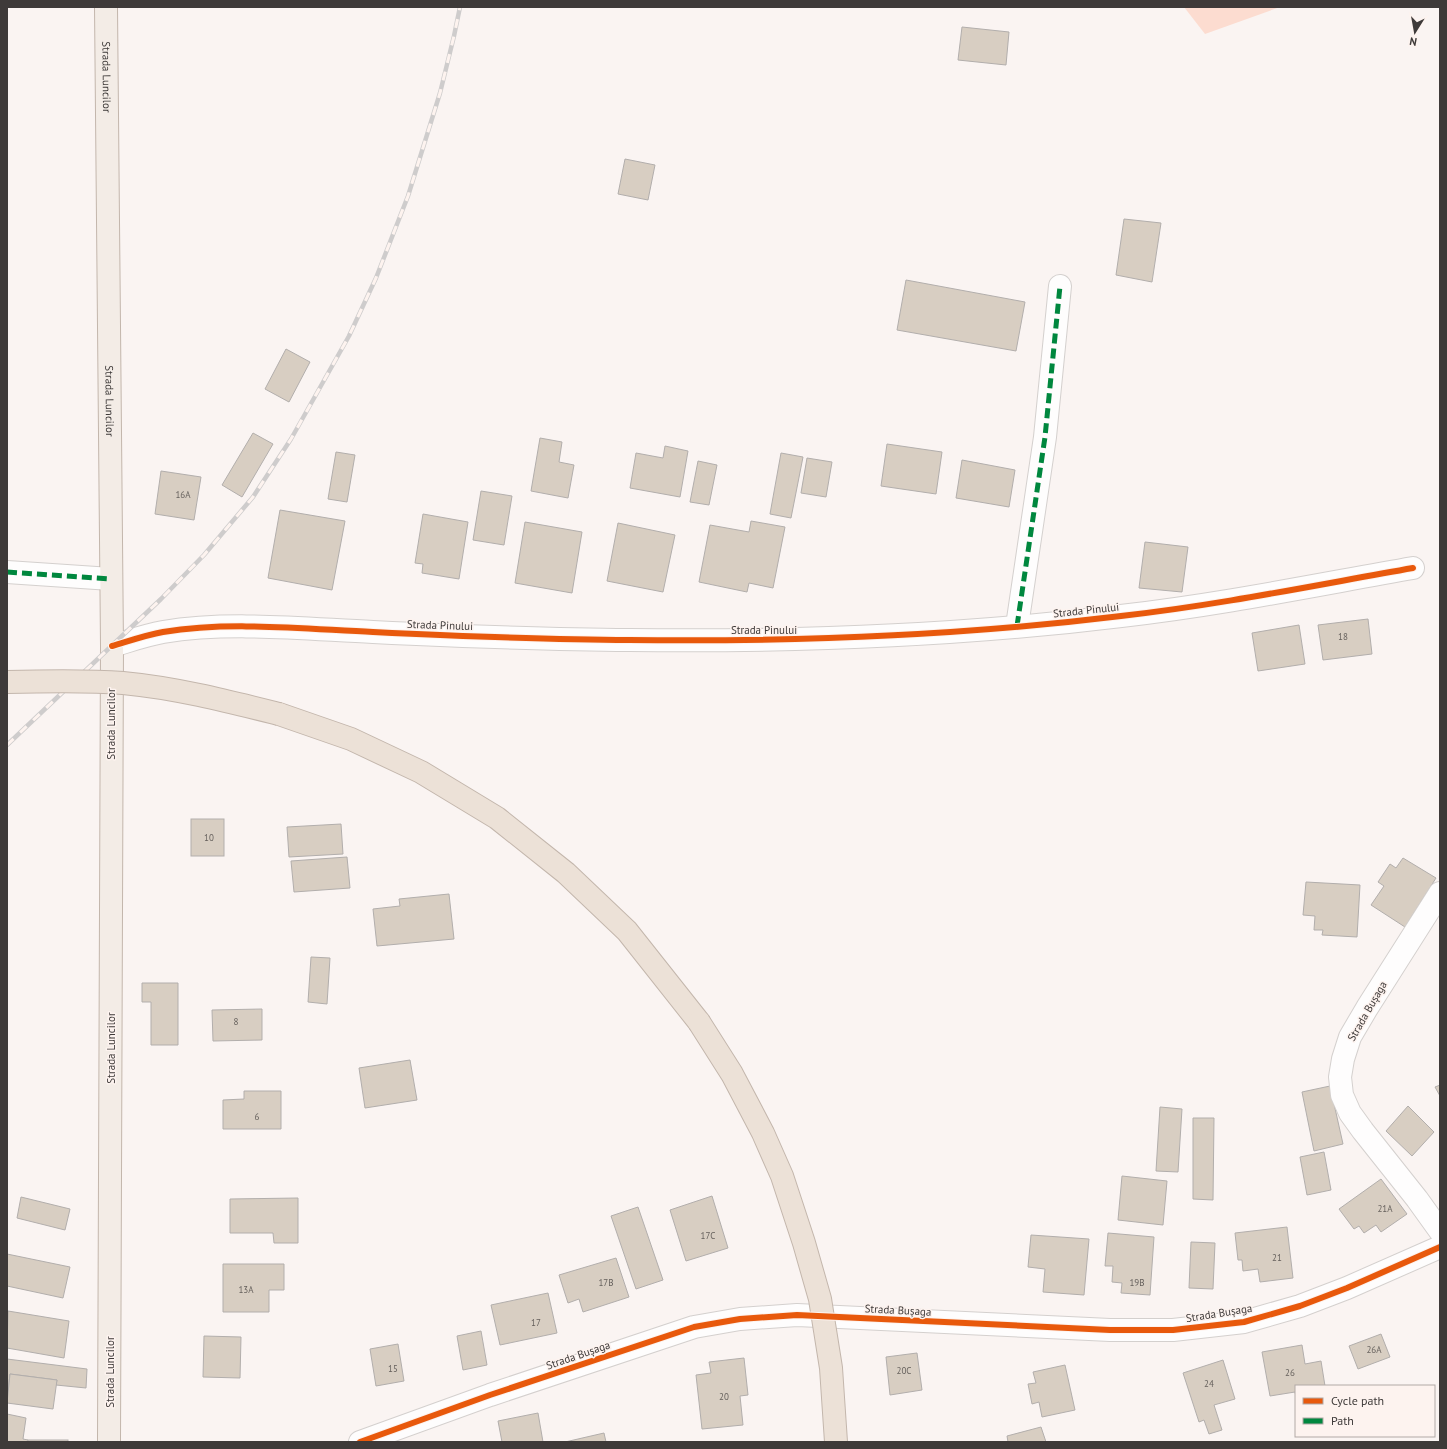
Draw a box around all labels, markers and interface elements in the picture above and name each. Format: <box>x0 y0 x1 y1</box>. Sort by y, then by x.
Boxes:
north arrow <box>1395 12 1435 52</box>
text: N <box>1408 34 1418 49</box>
street label: Strada Luncilor <box>99 41 114 113</box>
street label: Strada Luncilor <box>102 365 117 437</box>
house number: 16A <box>175 489 191 500</box>
street label: Strada Pinului <box>1052 600 1120 620</box>
street label: Strada Pinului <box>407 617 473 633</box>
street label: Strada Pinului <box>731 623 797 637</box>
house number: 18 <box>1338 631 1348 642</box>
street label: Strada Luncilor <box>104 688 118 760</box>
house number: 10 <box>204 832 214 843</box>
street label: Strada Bușaga <box>1344 979 1390 1043</box>
street label: Strada Luncilor <box>104 1012 118 1084</box>
house number: 8 <box>234 1016 239 1027</box>
house number: 6 <box>255 1111 260 1122</box>
house number: 21A <box>1377 1203 1393 1214</box>
house number: 17C <box>701 1230 715 1241</box>
house number: 21 <box>1272 1252 1282 1263</box>
house number: 17B <box>598 1277 614 1288</box>
house number: 19B <box>1129 1277 1145 1288</box>
house number: 13A <box>238 1284 254 1295</box>
street label: Strada Bușaga <box>864 1301 932 1319</box>
street label: Strada Bușaga <box>1185 1301 1253 1325</box>
house number: 17 <box>531 1317 541 1328</box>
street label: Strada Luncilor <box>103 1336 117 1408</box>
street label: Strada Bușaga <box>544 1337 612 1373</box>
house number: 26A <box>1366 1344 1382 1355</box>
house number: 15 <box>388 1363 398 1374</box>
house number: 20C <box>897 1365 911 1376</box>
house number: 26 <box>1285 1367 1295 1378</box>
house number: 24 <box>1204 1378 1214 1389</box>
legend <box>1295 1385 1435 1437</box>
house number: 20 <box>719 1391 729 1402</box>
text: Cycle path <box>1331 1393 1384 1408</box>
text: Path <box>1331 1413 1354 1428</box>

